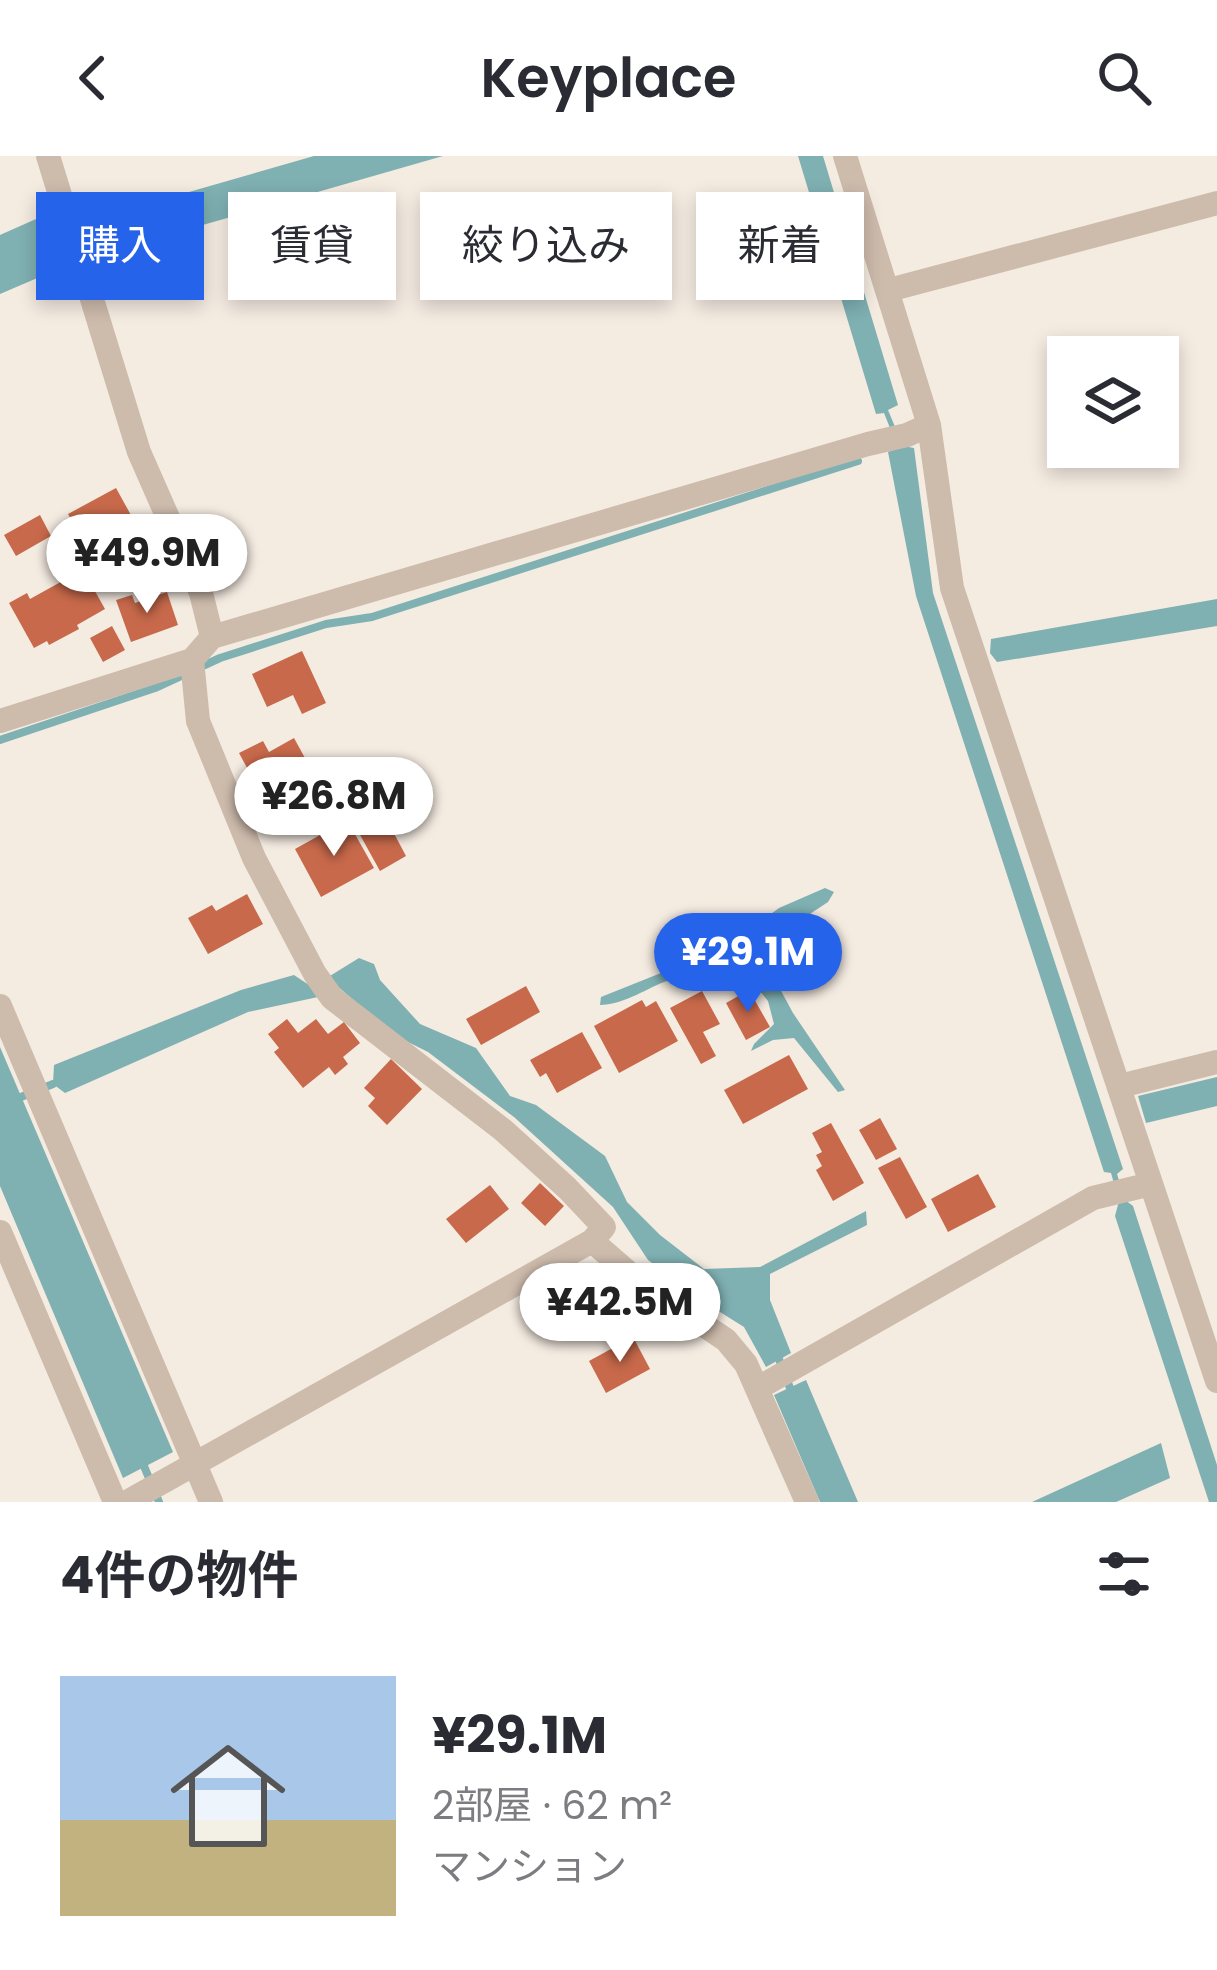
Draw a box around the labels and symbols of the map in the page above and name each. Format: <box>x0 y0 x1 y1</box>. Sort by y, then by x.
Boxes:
pin: ¥49.9M <box>49 514 245 616</box>
pin: ¥26.8M <box>236 757 432 859</box>
pin: ¥29.1M <box>650 913 846 1015</box>
pin: ¥42.5M <box>522 1263 718 1365</box>

